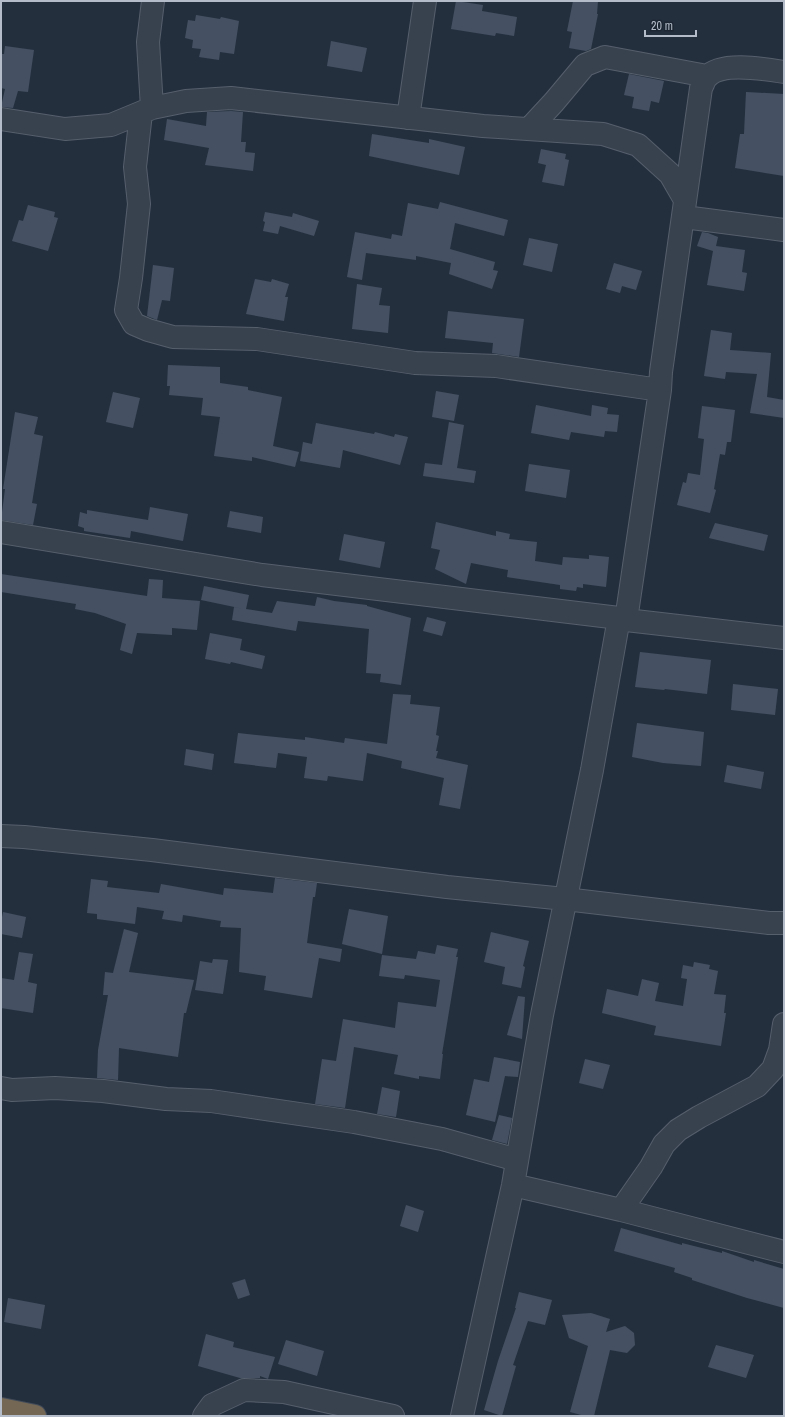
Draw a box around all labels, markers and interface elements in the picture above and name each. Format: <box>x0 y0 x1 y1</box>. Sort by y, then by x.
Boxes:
scale bar <box>645 12 696 38</box>
text: 20 m <box>651 18 673 34</box>

